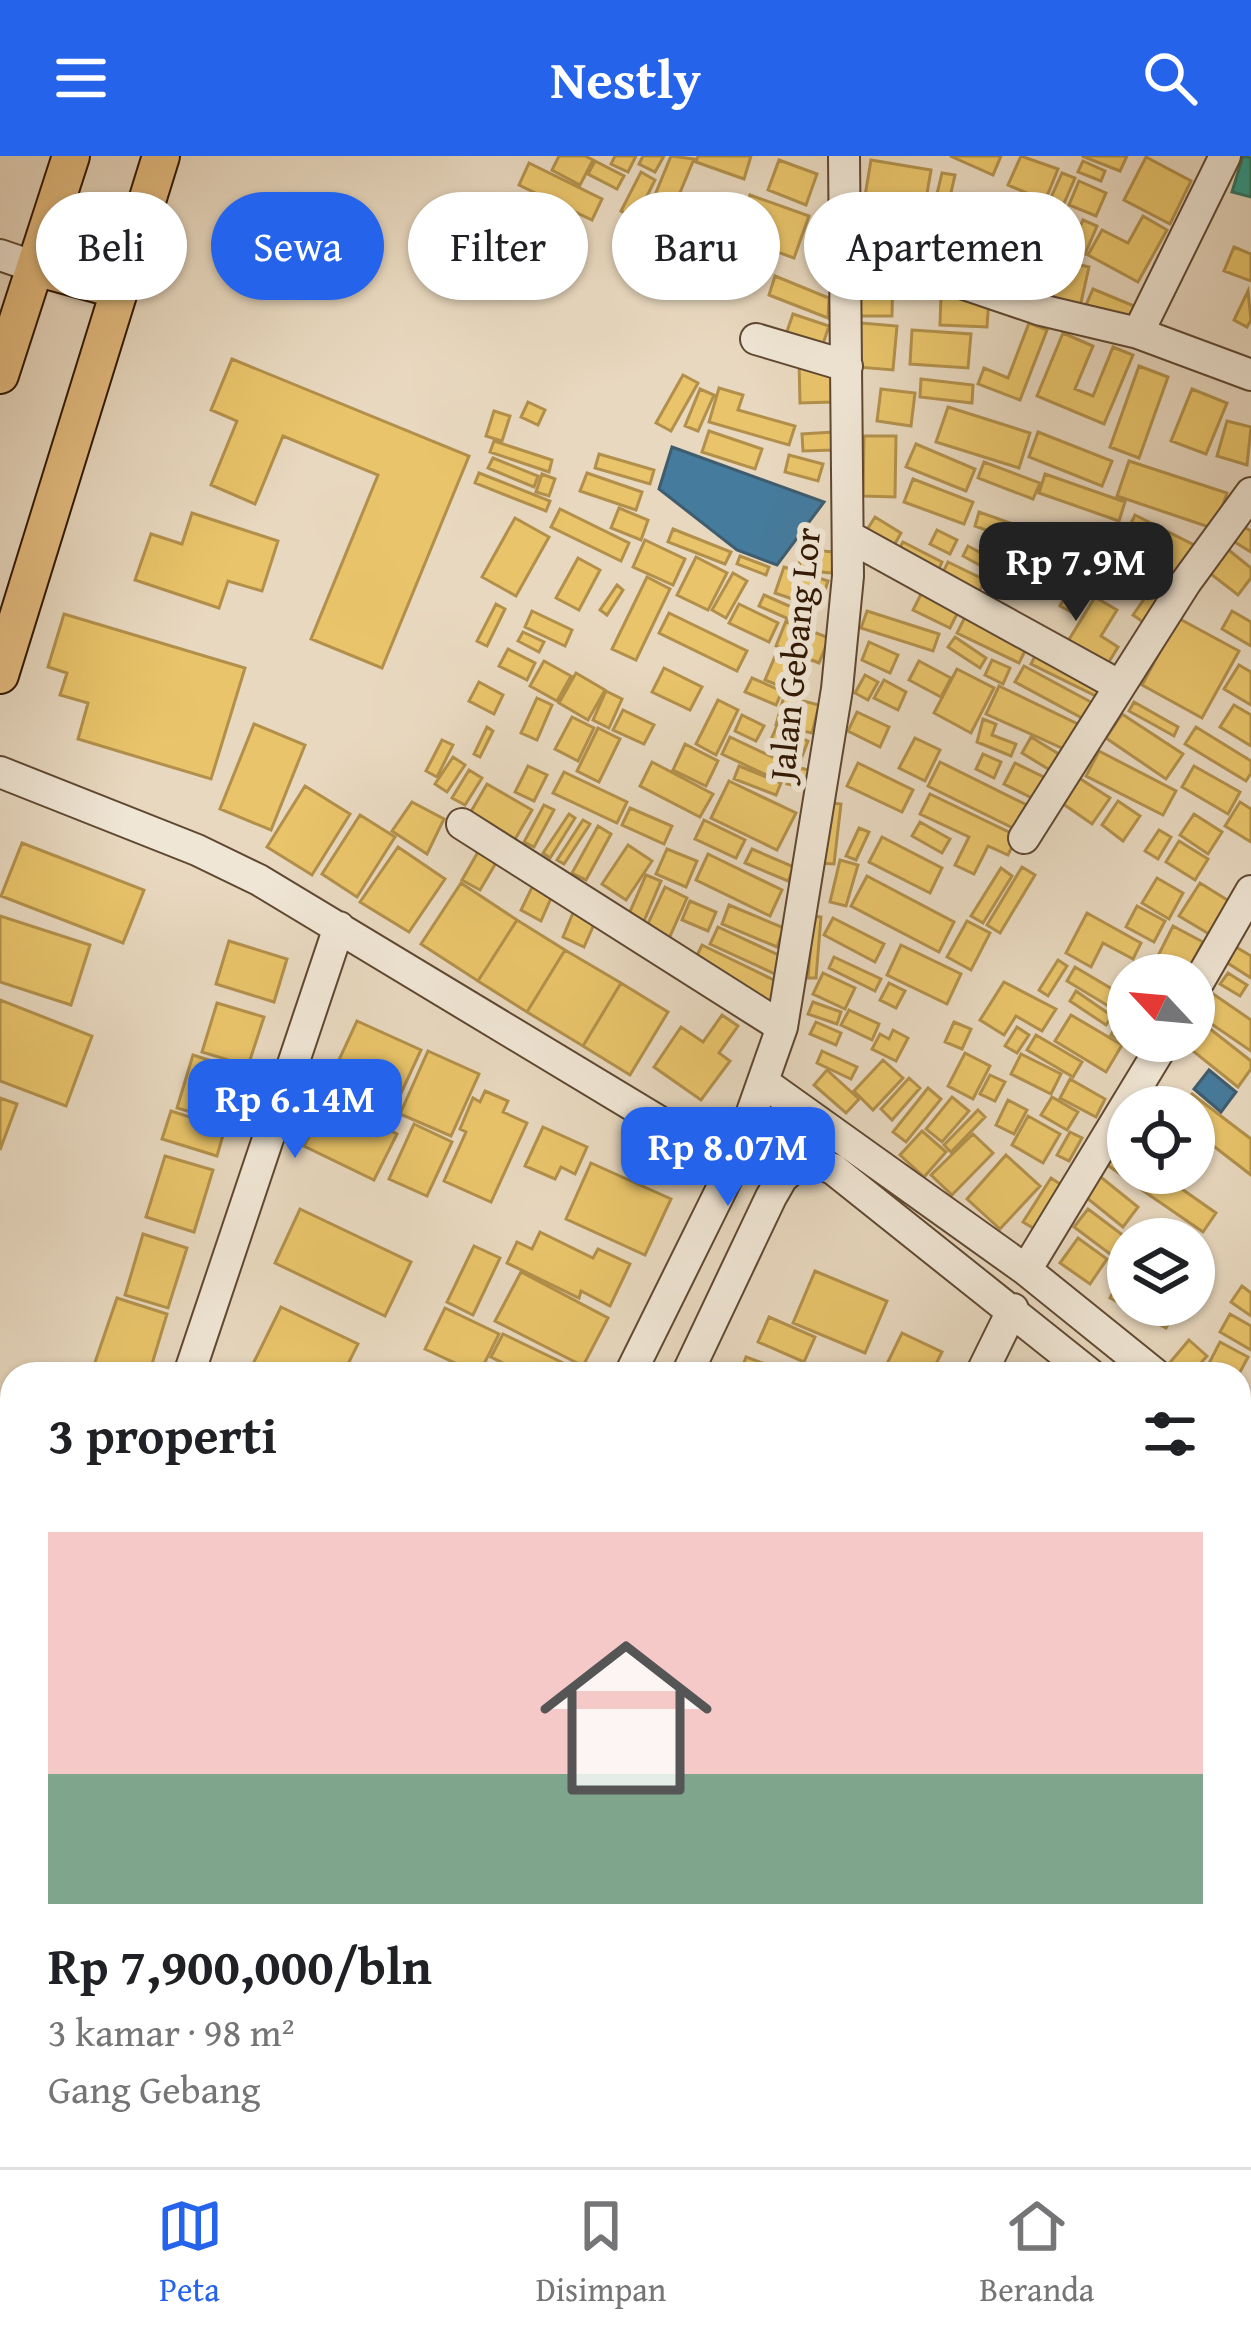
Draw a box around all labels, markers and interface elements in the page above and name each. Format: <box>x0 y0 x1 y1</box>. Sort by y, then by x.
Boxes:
text: Nestly <box>550 39 701 118</box>
icon: menu <box>48 45 114 111</box>
icon: search <box>1137 45 1203 111</box>
chip: Beli <box>36 192 187 300</box>
chip: Sewa <box>211 192 384 300</box>
chip: Filter <box>408 192 588 300</box>
chip: Baru <box>612 192 780 300</box>
chip: Apartemen <box>804 192 1085 300</box>
pin: Rp 7.9M <box>965 522 1187 624</box>
street label: Jalan Gebang Lor <box>753 525 833 787</box>
text: Rp 7.9M <box>1006 532 1146 589</box>
north arrow <box>1107 954 1215 1062</box>
map controls <box>1107 954 1215 1326</box>
pin: Rp 6.14M <box>171 1059 419 1161</box>
text: Rp 6.14M <box>215 1069 375 1126</box>
button: locate <box>1107 1086 1215 1194</box>
pin: Rp 8.07M <box>604 1107 852 1209</box>
text: Rp 8.07M <box>648 1117 808 1174</box>
button: layers <box>1107 1218 1215 1326</box>
text: 3 properti <box>48 1397 277 1472</box>
icon: filters <box>1137 1401 1203 1467</box>
icon: home <box>518 1610 734 1826</box>
text: Rp 7,900,000/bln <box>48 1928 432 2003</box>
text: 3 kamar · 98 m² <box>48 2003 295 2060</box>
text: Gang Gebang <box>48 2060 261 2117</box>
tab: Peta <box>157 2193 223 2313</box>
tab: Disimpan <box>536 2193 666 2313</box>
tab: Beranda <box>980 2193 1094 2313</box>

